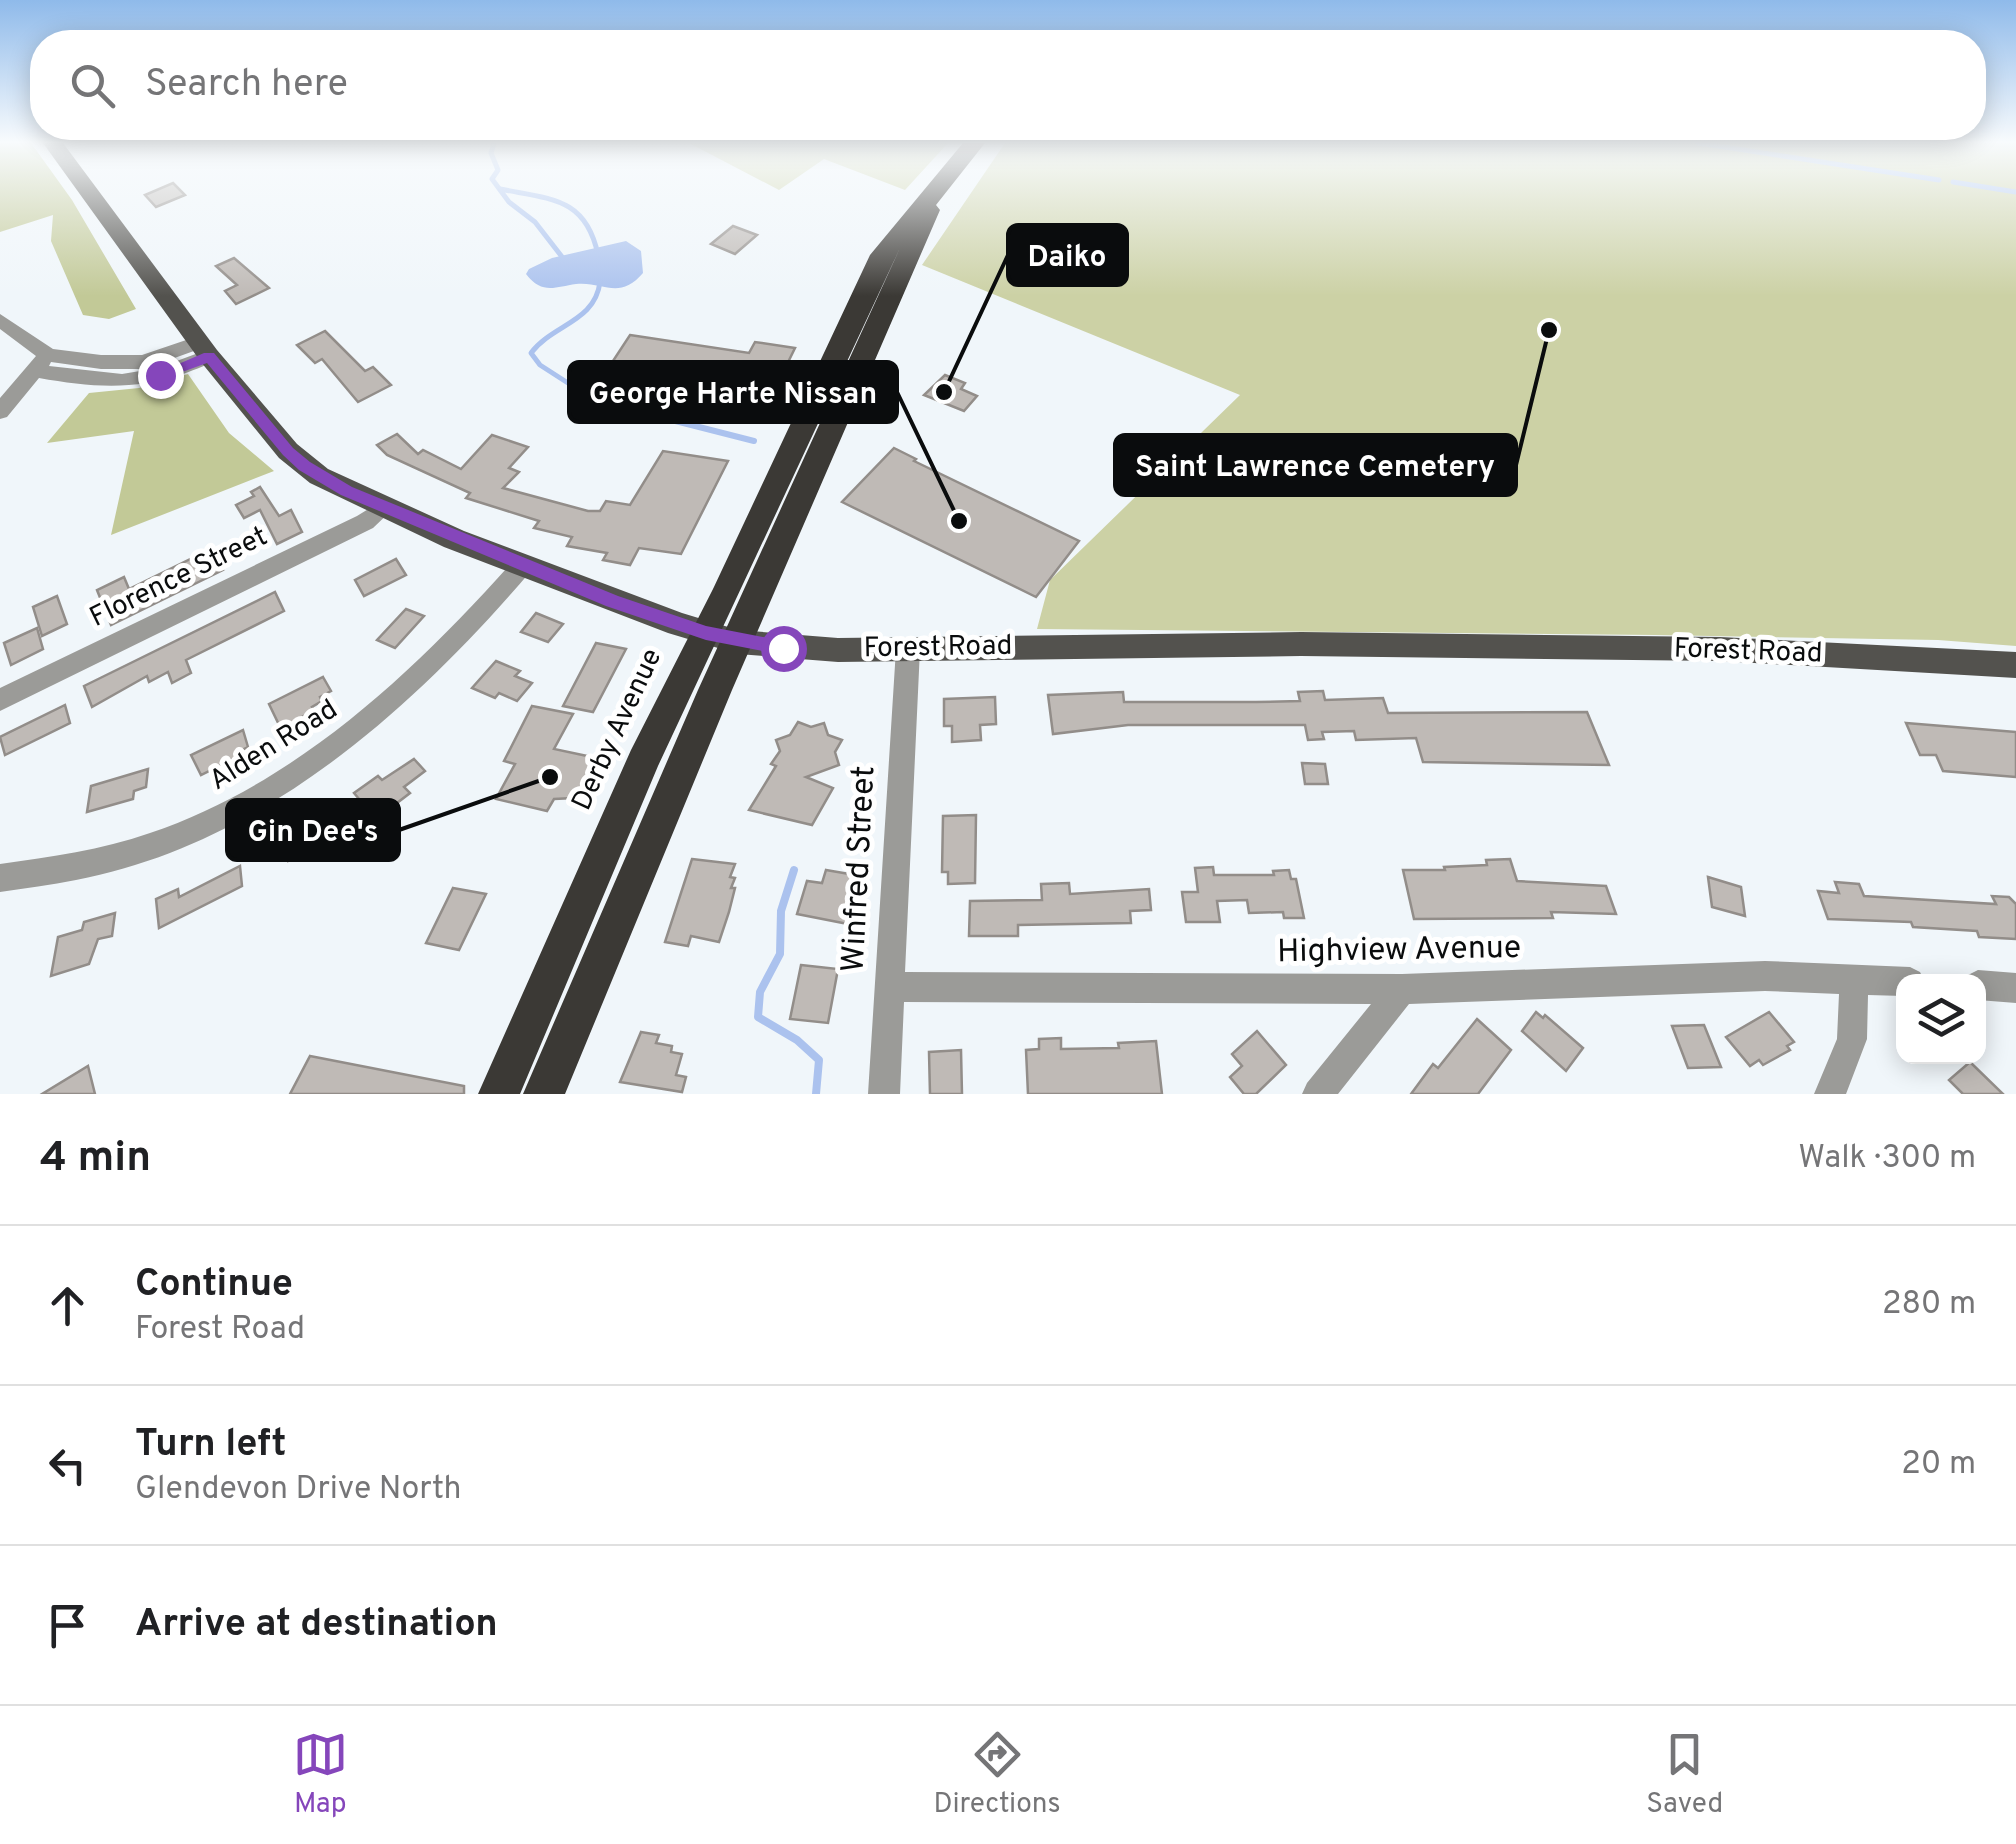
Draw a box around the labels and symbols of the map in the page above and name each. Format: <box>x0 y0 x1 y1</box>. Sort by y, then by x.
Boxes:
callout: Daiko <box>1008 225 1127 285</box>
text: Daiko <box>1027 240 1107 277</box>
route end <box>138 353 184 399</box>
callout: George Harte Nissan <box>569 362 897 422</box>
text: George Harte Nissan <box>589 377 877 414</box>
callout: Saint Lawrence Cemetery <box>1115 435 1516 495</box>
text: Saint Lawrence Cemetery <box>1135 450 1495 487</box>
street label: Florence Street <box>84 519 274 637</box>
route start <box>761 626 807 672</box>
street label: Forest Road <box>863 629 1013 667</box>
street label: Forest Road <box>1673 631 1823 673</box>
street label: Derby Avenue <box>565 643 671 817</box>
street label: Alden Road <box>203 692 345 800</box>
street label: Winfred Street <box>835 765 885 973</box>
callout: Gin Dee's <box>227 800 399 860</box>
text: Gin Dee's <box>247 815 379 852</box>
street label: Highview Avenue <box>1277 929 1521 973</box>

